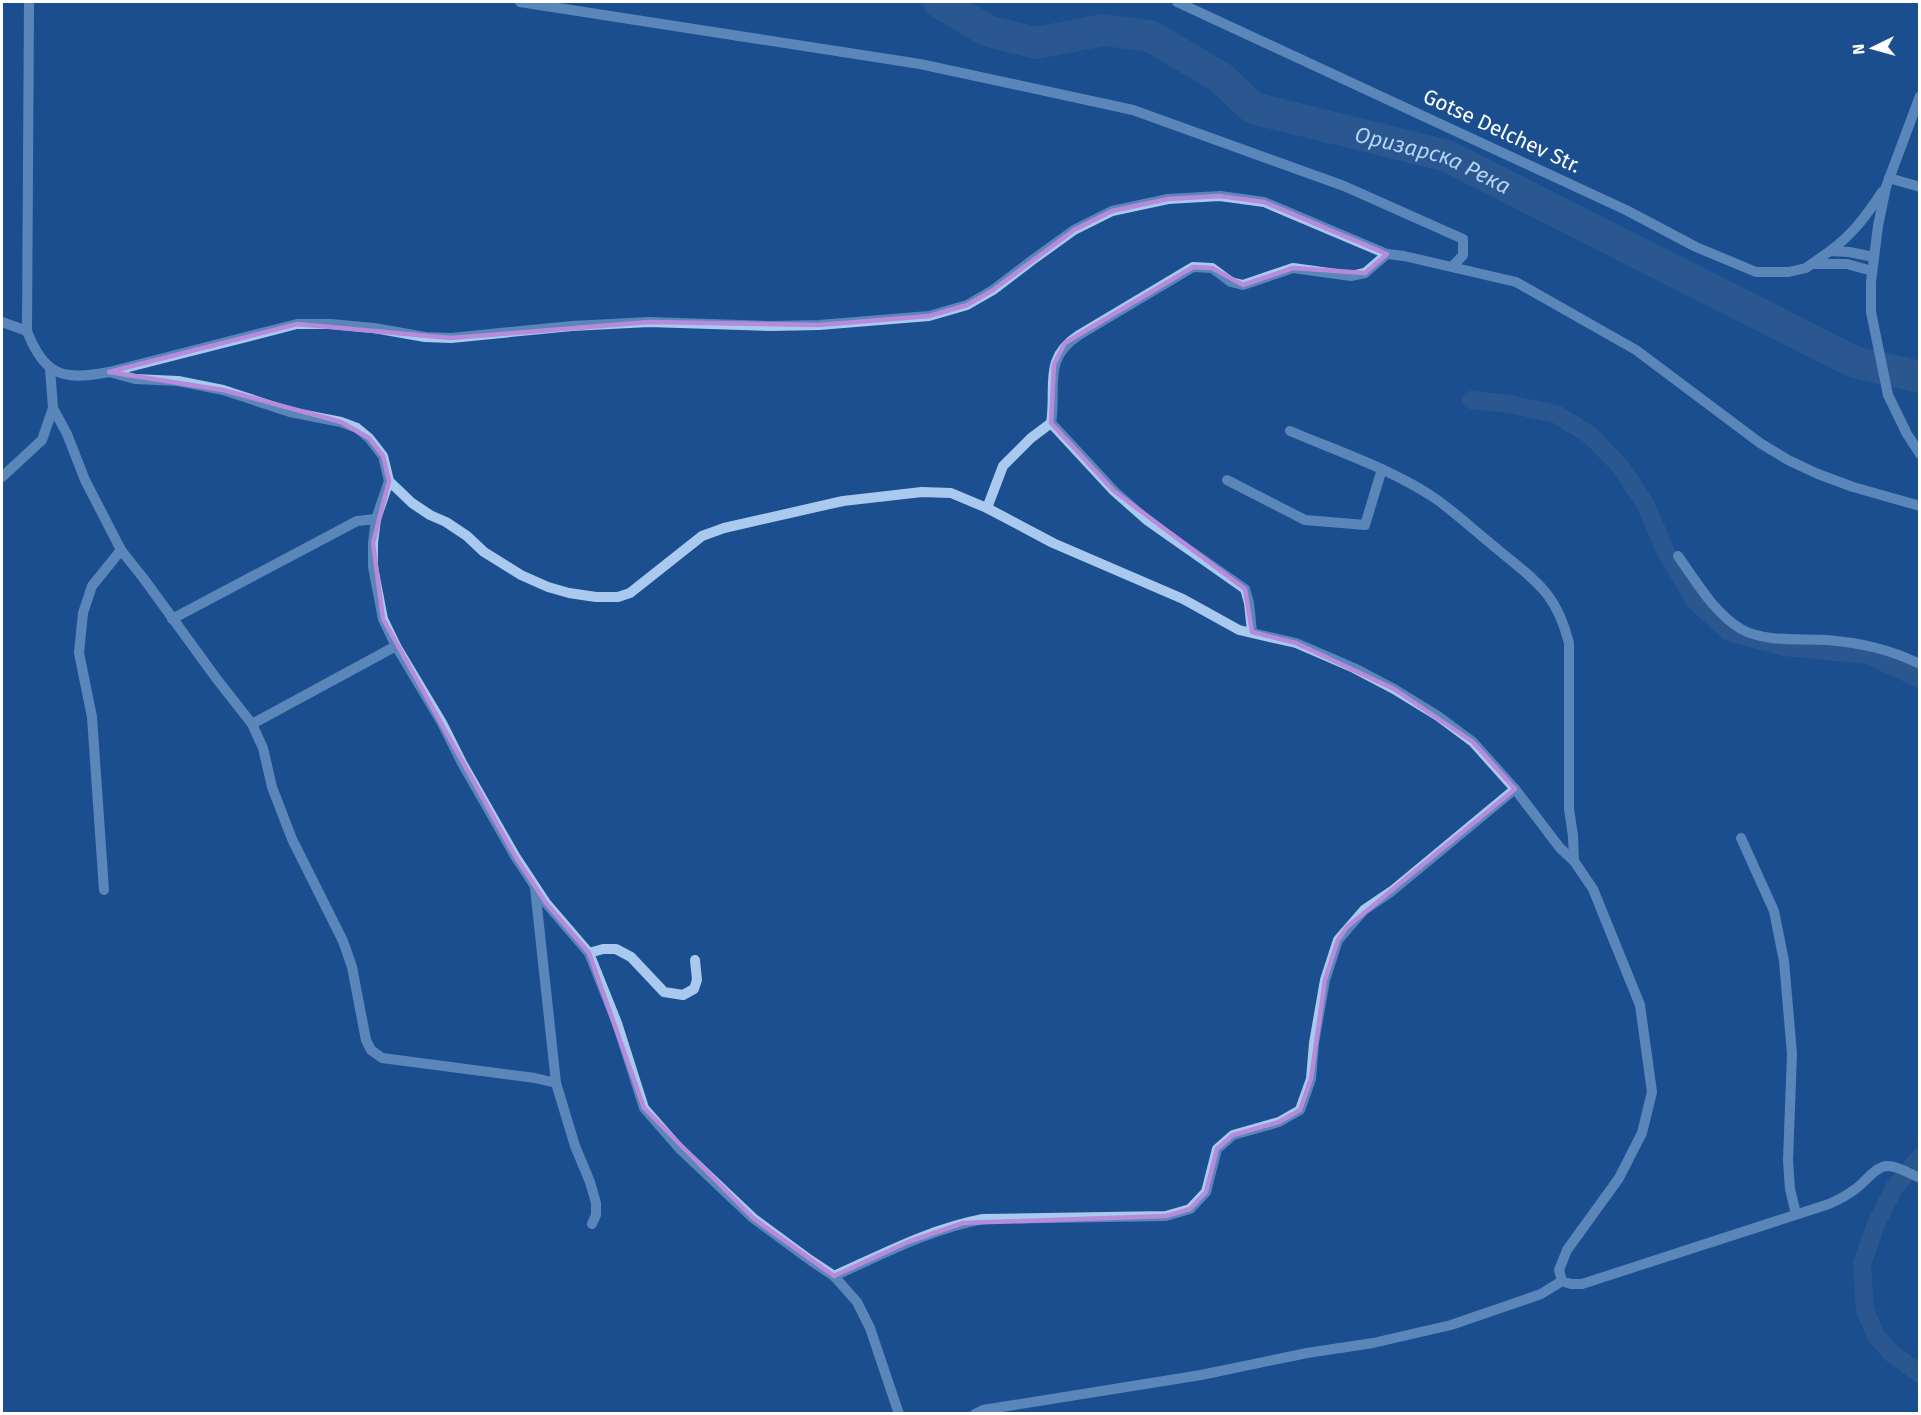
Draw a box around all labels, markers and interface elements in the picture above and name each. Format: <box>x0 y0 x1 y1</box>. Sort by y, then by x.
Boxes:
north arrow <box>1843 18 1903 78</box>
text: N <box>1849 43 1868 55</box>
street label: Gotse Delchev Str. <box>1419 83 1585 179</box>
water label: Оризарска Река <box>1352 121 1515 200</box>

